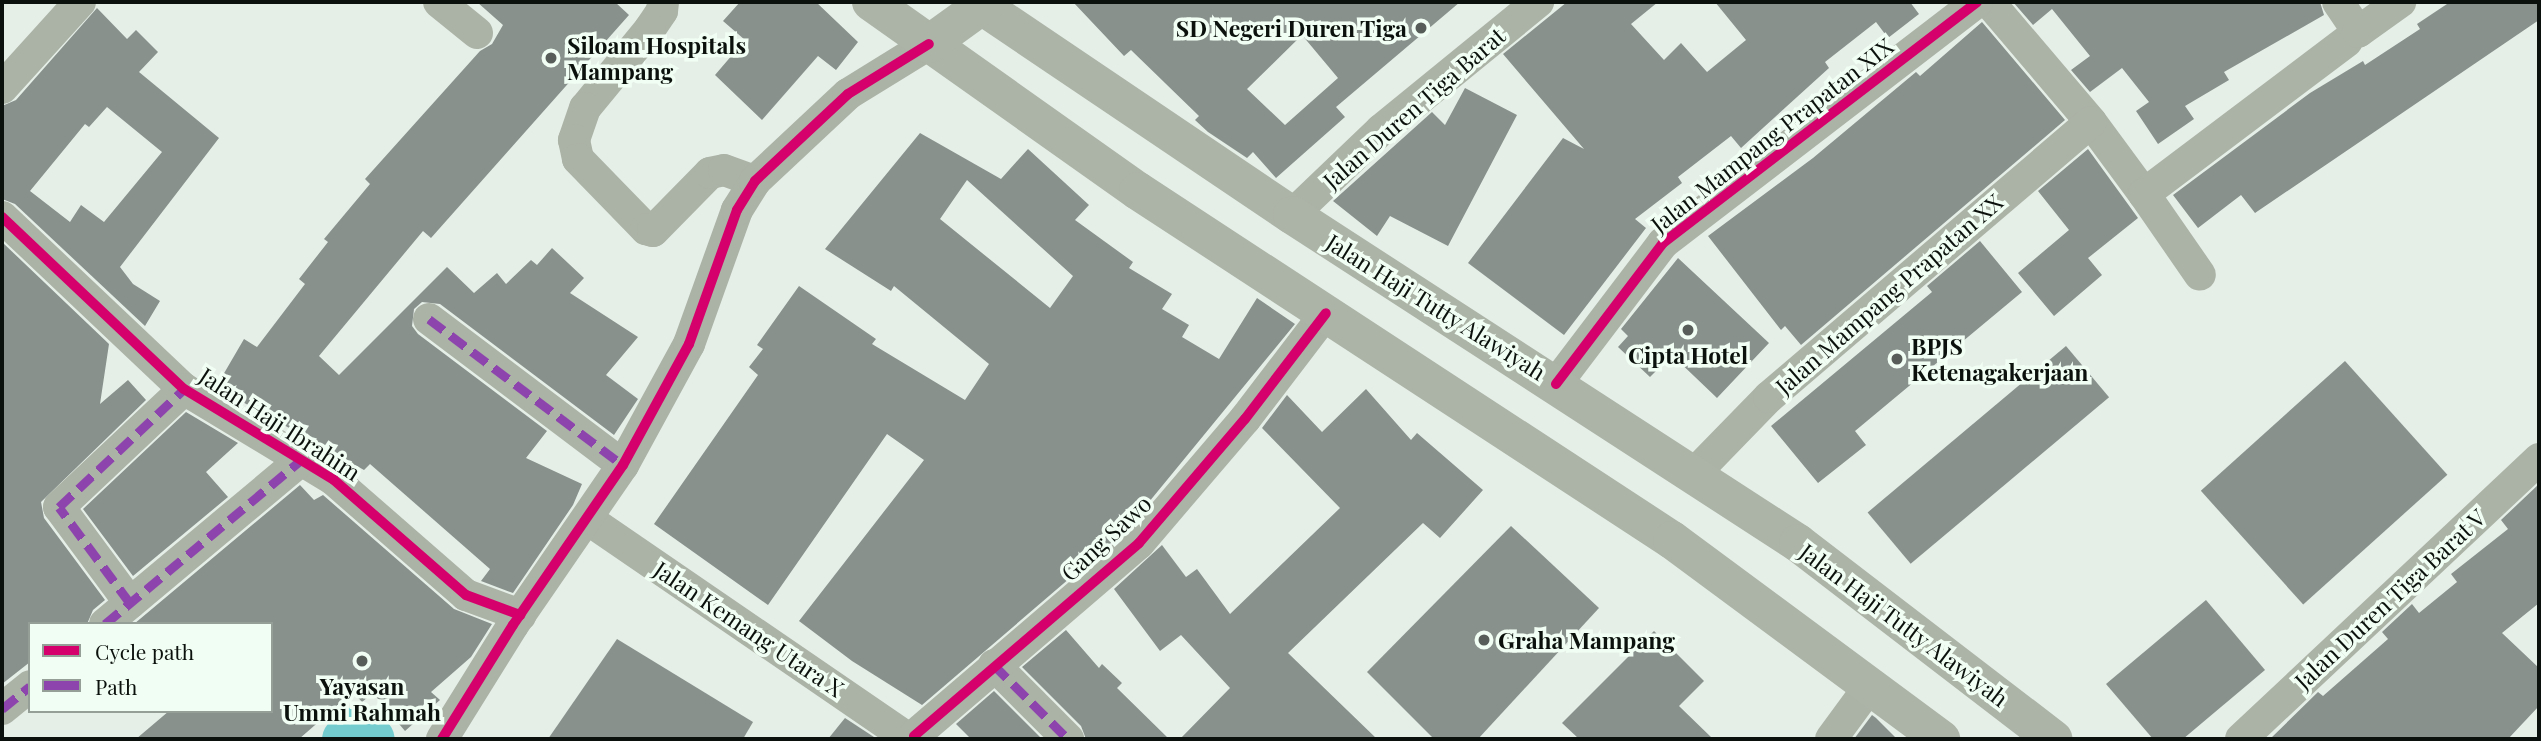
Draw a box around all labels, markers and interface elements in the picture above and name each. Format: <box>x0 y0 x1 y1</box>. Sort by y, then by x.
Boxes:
place label: SD Negeri Duren Tiga <box>1175 14 1407 42</box>
marker: SD Negeri Duren Tiga <box>1413 20 1429 36</box>
street label: Jalan Duren Tiga Barat <box>1317 21 1511 195</box>
place label: Siloam Hospitals Mampang <box>567 31 746 85</box>
street label: Jalan Mampang Prapatan XIX <box>1645 32 1899 238</box>
marker: Siloam Hospitals Mampang <box>541 48 561 68</box>
street label: Jalan Mampang Prapatan XX <box>1770 188 2008 400</box>
street label: Jalan Haji Tutty Alawiyah <box>1320 228 1552 386</box>
marker: Cipta Hotel <box>1680 322 1696 338</box>
place label: BPJS Ketenagakerjaan <box>1911 332 2088 386</box>
place label: Cipta Hotel <box>1628 341 1748 369</box>
marker: BPJS Ketenagakerjaan <box>1889 351 1905 367</box>
street label: Jalan Haji Ibrahim <box>194 362 366 486</box>
street label: Gang Sawo <box>1055 489 1157 587</box>
street label: Jalan Duren Tiga Barat V <box>2288 503 2492 695</box>
street label: Jalan Haji Tutty Alawiyah <box>1794 537 2014 713</box>
street label: Jalan Kemang Utara X <box>649 555 849 703</box>
legend <box>28 622 273 713</box>
place label: Graha Mampang <box>1498 626 1675 654</box>
marker: Graha Mampang <box>1476 632 1492 648</box>
text: Cycle path <box>95 637 194 665</box>
marker: Yayasan Ummi Rahmah <box>354 653 370 669</box>
text: Path <box>95 672 137 700</box>
place label: Yayasan Ummi Rahmah <box>283 672 441 726</box>

